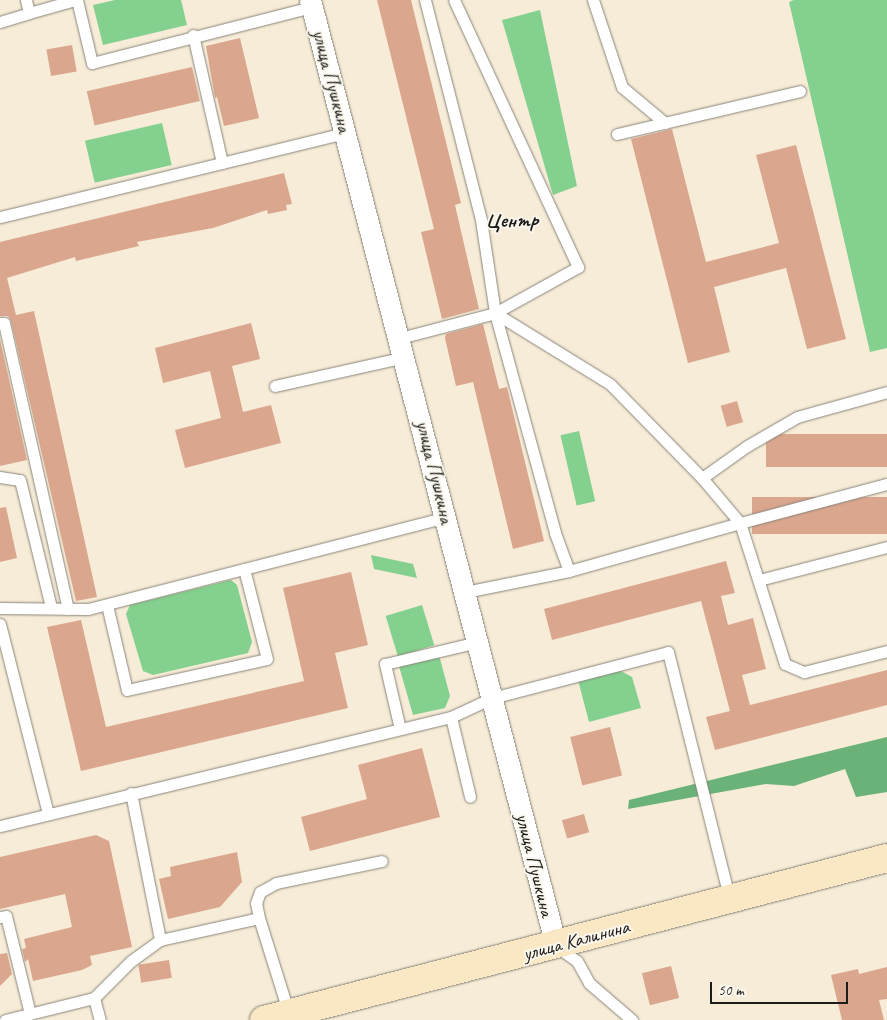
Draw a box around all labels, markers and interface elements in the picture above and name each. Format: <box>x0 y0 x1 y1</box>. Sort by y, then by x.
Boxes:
street label: улица Пушкина <box>307 26 357 136</box>
district label: Центр <box>486 207 538 233</box>
street label: улица Пушкина <box>410 417 460 527</box>
street label: улица Пушкина <box>510 810 560 920</box>
street label: улица Калинина <box>520 914 632 966</box>
scale bar <box>712 972 850 1004</box>
text: 50 m <box>718 981 744 1000</box>

